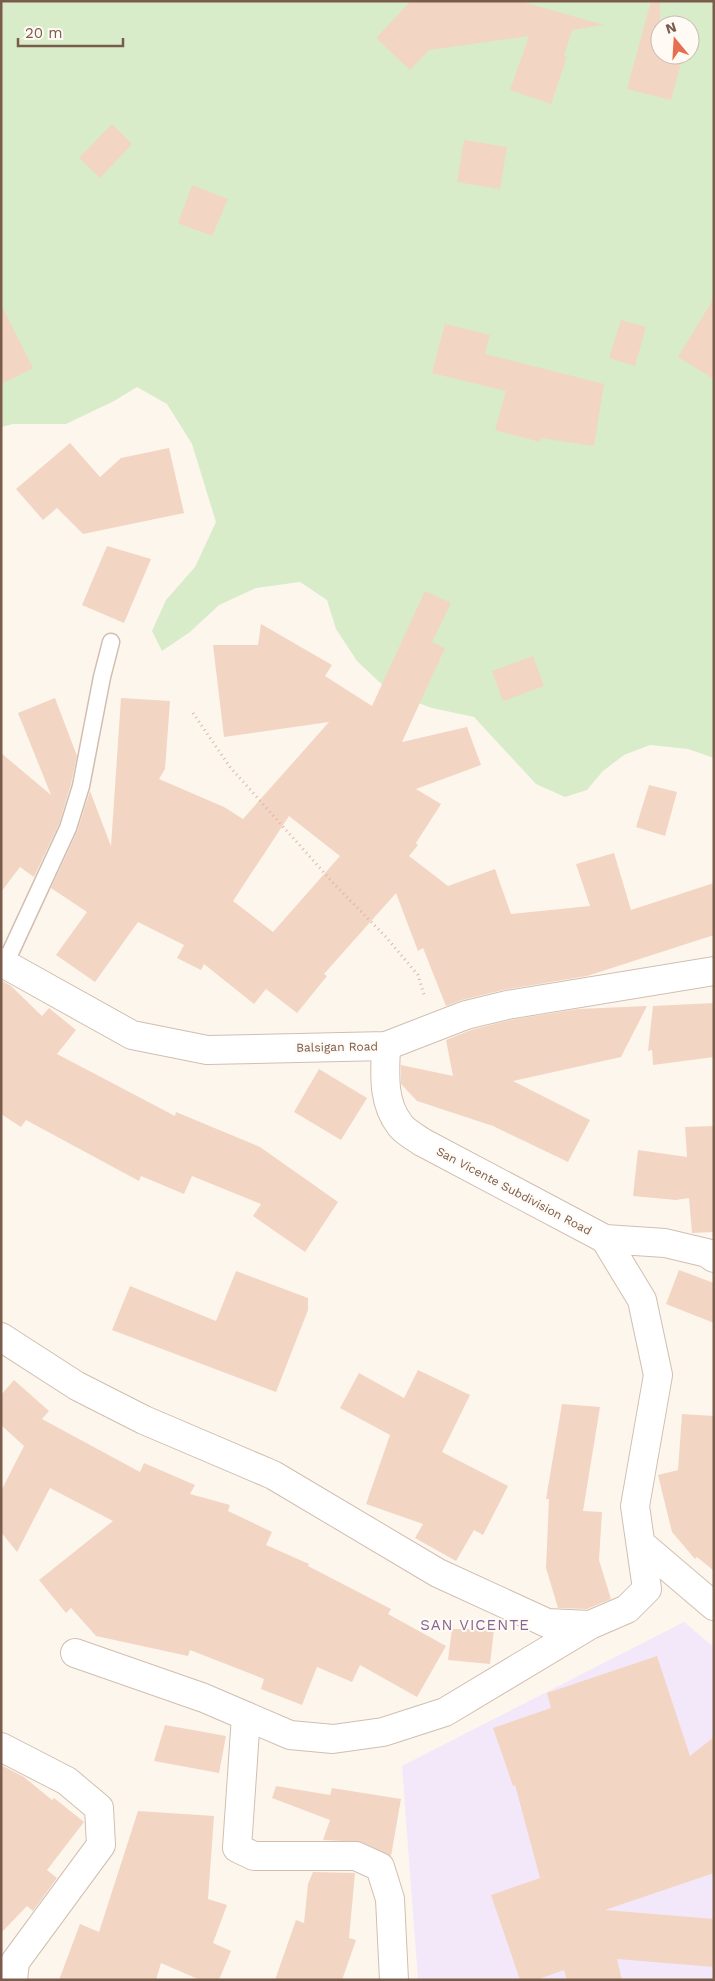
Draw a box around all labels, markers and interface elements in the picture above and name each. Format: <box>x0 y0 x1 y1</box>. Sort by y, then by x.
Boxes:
scale bar <box>18 15 122 47</box>
north arrow <box>650 15 700 65</box>
text: N <box>664 18 678 37</box>
text: 20 m <box>25 24 63 42</box>
street label: Balsigan Road <box>296 1039 378 1055</box>
street label: San Vicente Subdivision Road <box>434 1144 594 1238</box>
district label: SAN VICENTE <box>420 1616 530 1634</box>

